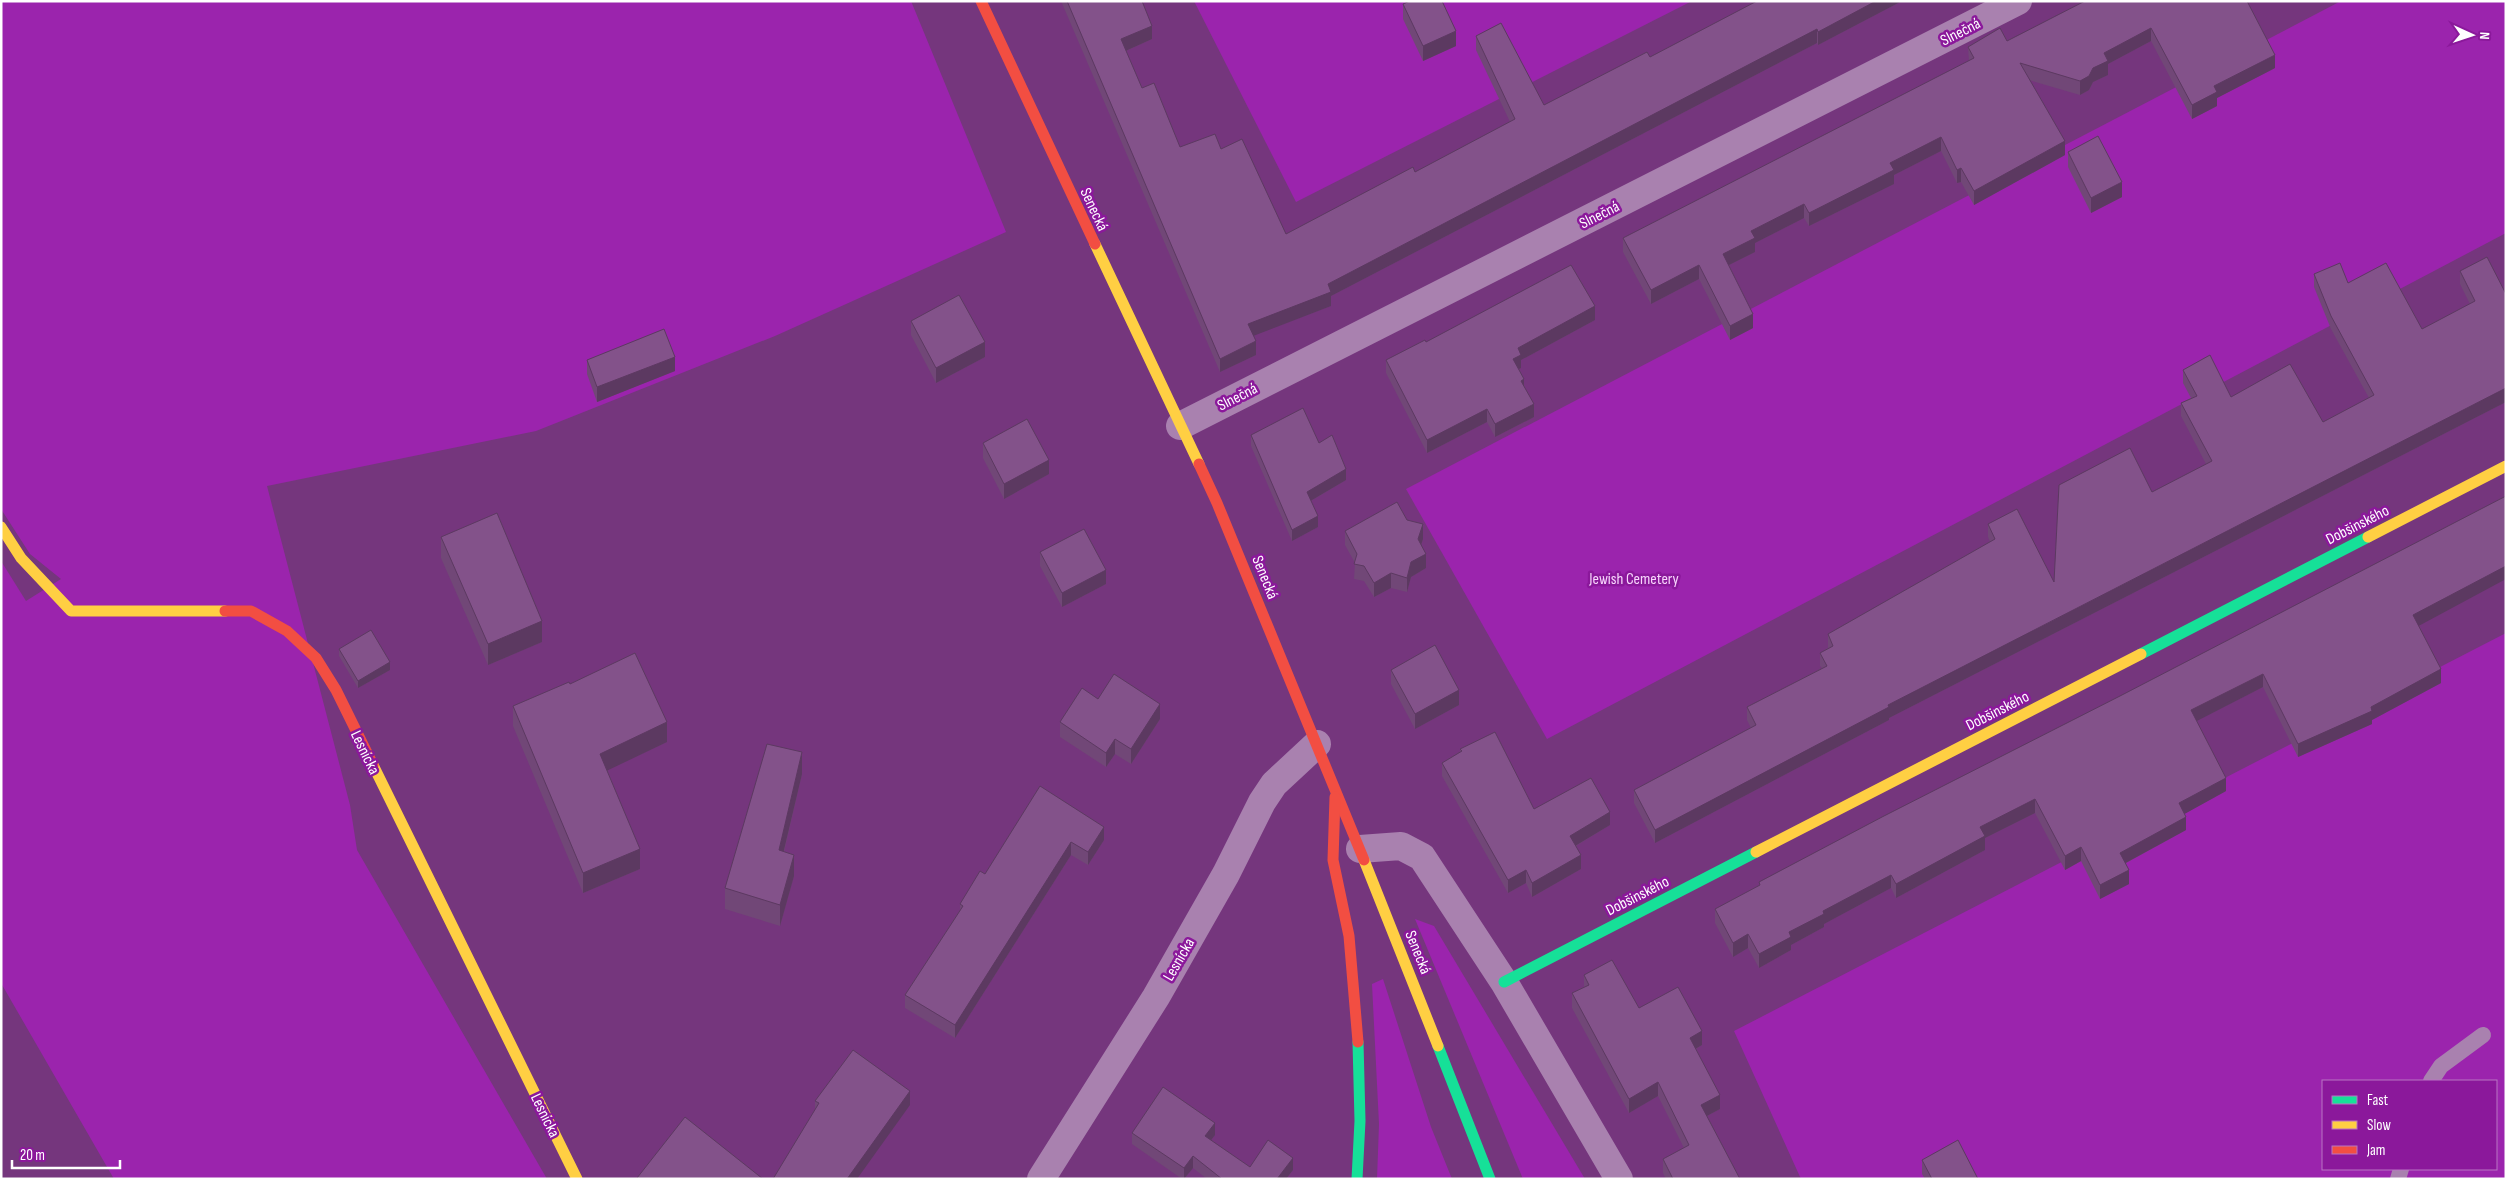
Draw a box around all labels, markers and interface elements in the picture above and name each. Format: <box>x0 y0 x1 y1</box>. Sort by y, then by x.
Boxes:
north arrow <box>2447 10 2497 60</box>
street label: Slnečná <box>1937 14 1984 50</box>
text: N <box>2476 31 2493 40</box>
street label: Senecká <box>1075 185 1112 234</box>
street label: Slnečná <box>1576 197 1623 233</box>
street label: Slnečná <box>1214 379 1261 415</box>
street label: Dobšinského <box>2323 501 2392 549</box>
street label: Senecká <box>1247 553 1282 602</box>
park label: Jewish Cemetery <box>1588 570 1679 589</box>
street label: Dobšinského <box>1963 687 2032 735</box>
street label: Lesnícka <box>346 728 383 778</box>
street label: Dobšinského <box>1603 872 1672 920</box>
street label: Senecká <box>1400 928 1435 977</box>
street label: Lesnícka <box>1159 935 1199 985</box>
legend <box>2322 1080 2497 1170</box>
street label: Lesnícka <box>526 1091 563 1141</box>
text: Fast <box>2367 1091 2389 1110</box>
text: Slow <box>2367 1116 2391 1135</box>
scale bar <box>12 1138 120 1170</box>
text: Jam <box>2366 1141 2385 1160</box>
text: 20 m <box>20 1146 45 1165</box>

